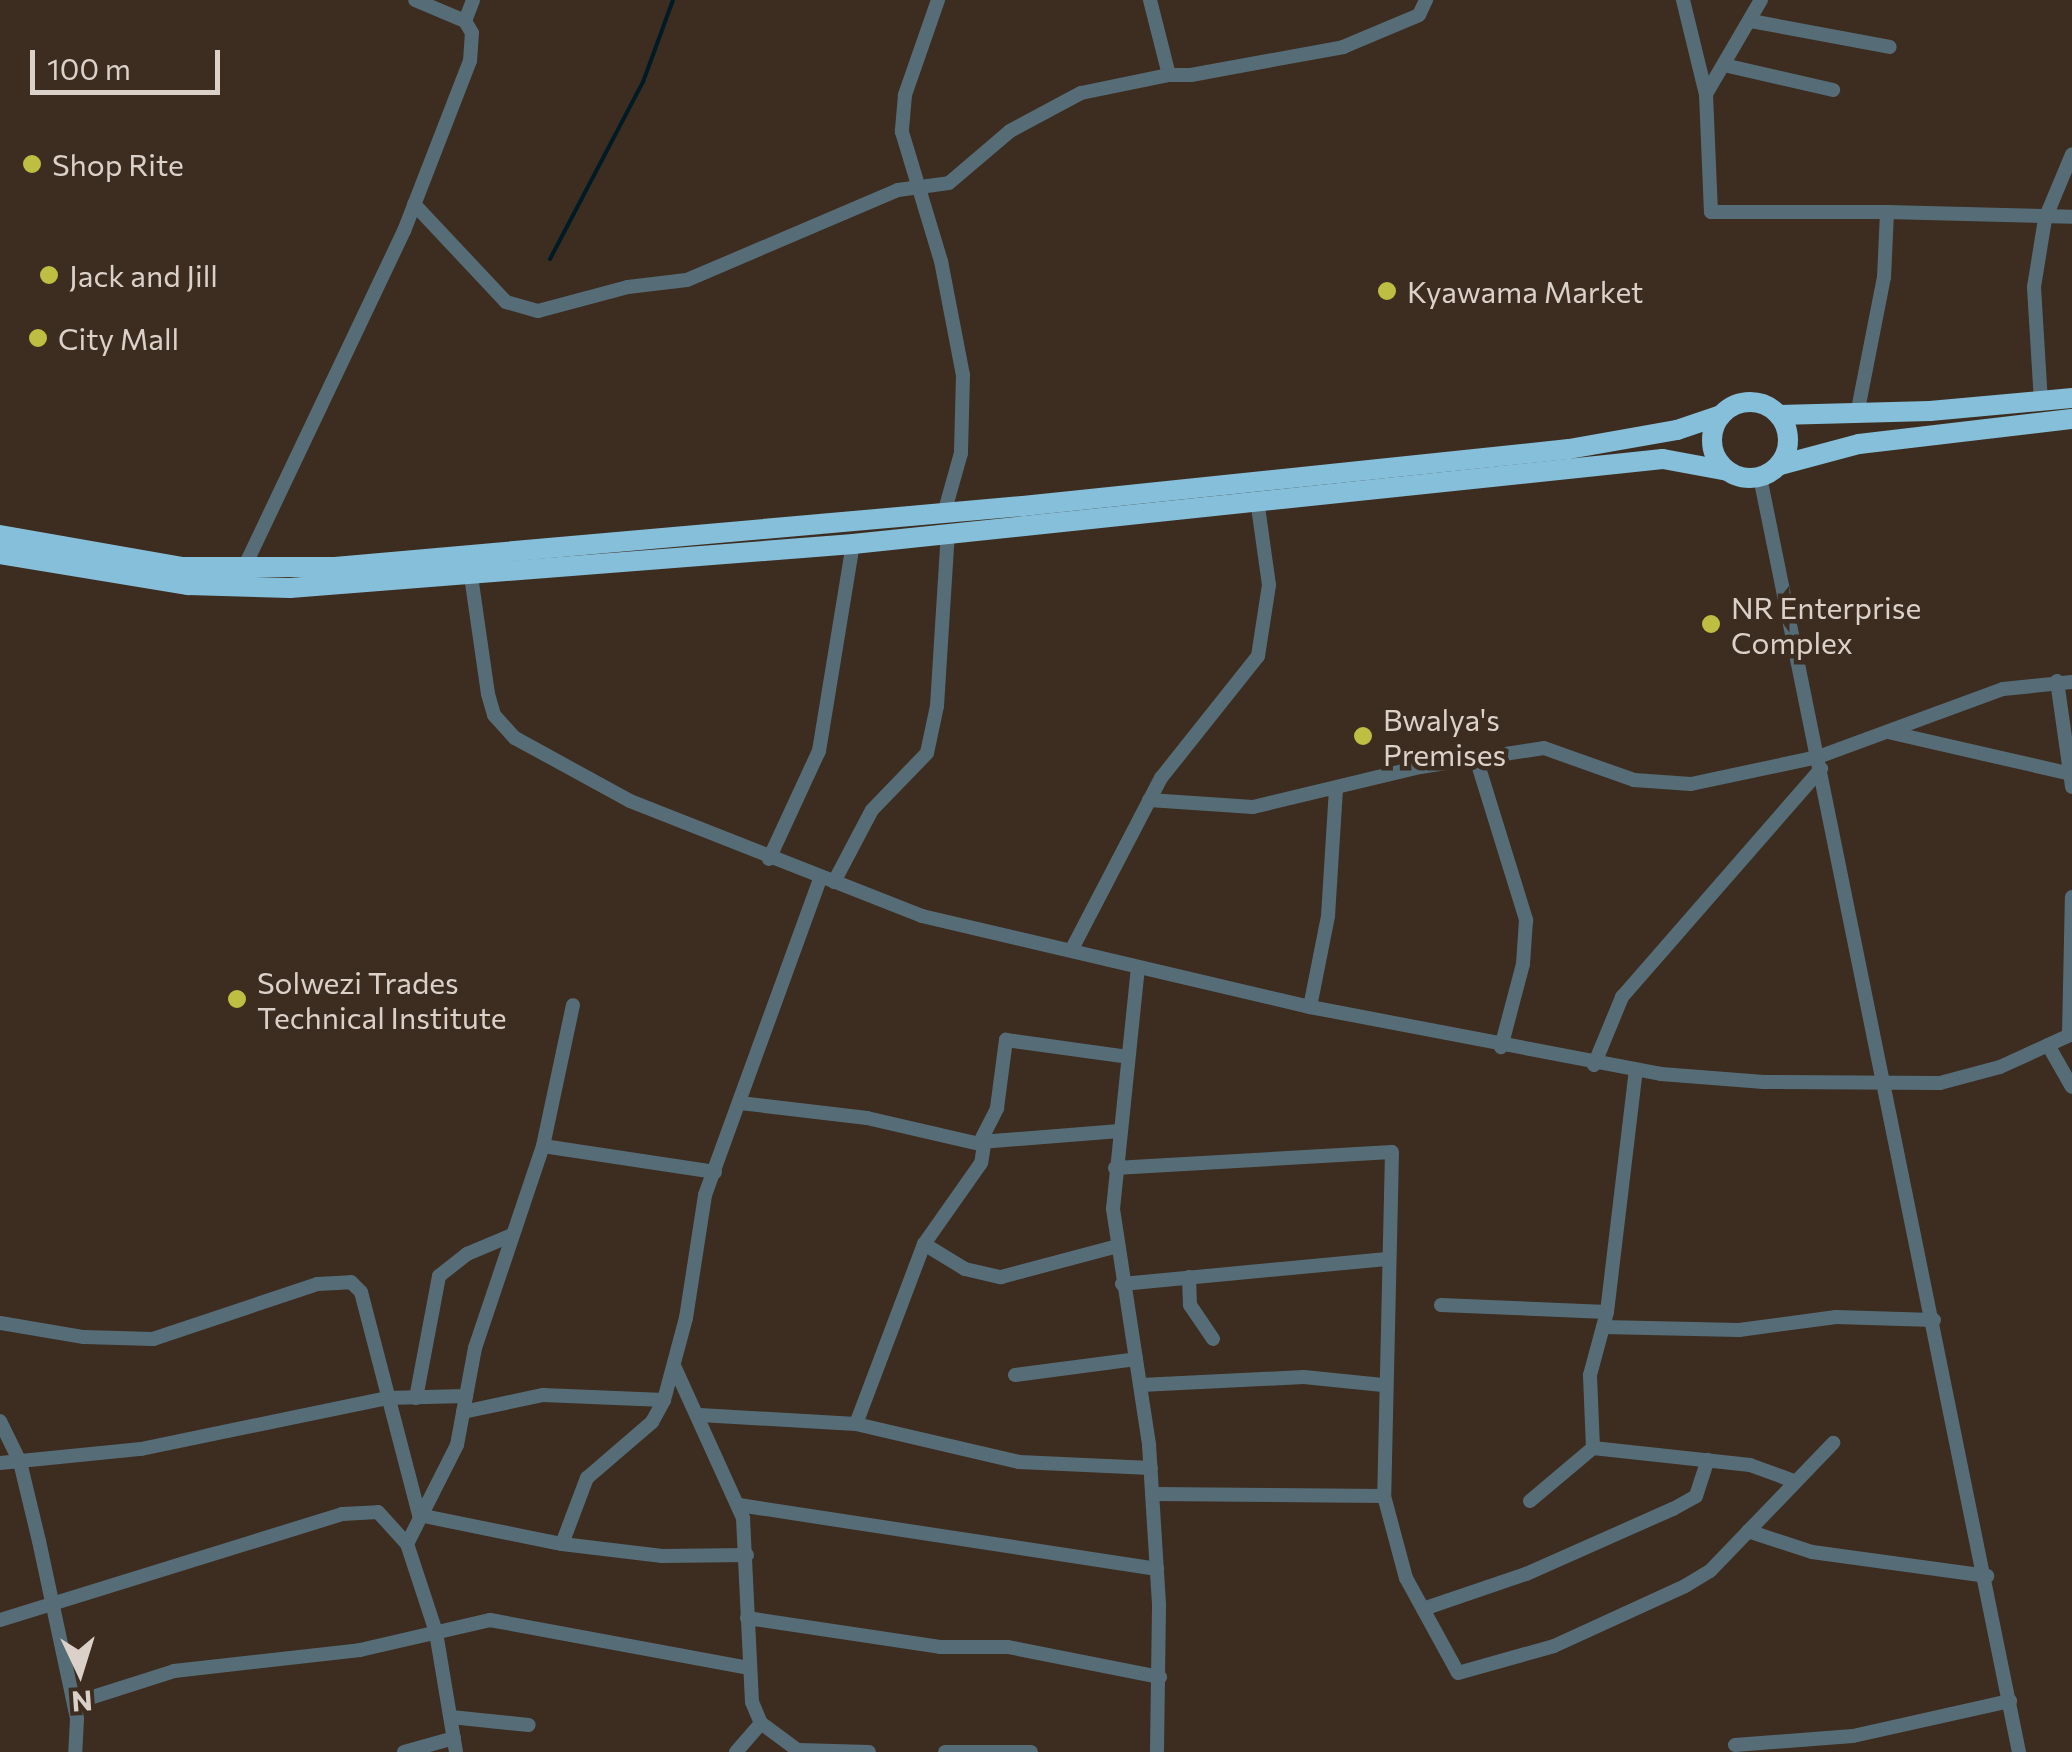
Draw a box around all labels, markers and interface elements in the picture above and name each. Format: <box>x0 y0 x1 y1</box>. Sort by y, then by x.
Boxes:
scale bar <box>35 30 225 92</box>
text: 100 m <box>47 49 131 86</box>
place label: Shop Rite <box>52 146 184 182</box>
marker: Shop Rite <box>21 153 43 175</box>
place label: Jack and Jill <box>69 257 218 293</box>
marker: Jack and Jill <box>38 264 60 286</box>
place label: Kyawama Market <box>1407 273 1643 309</box>
marker: Kyawama Market <box>1376 280 1398 302</box>
place label: City Mall <box>58 320 179 356</box>
marker: City Mall <box>27 327 49 349</box>
place label: NR Enterprise Complex <box>1731 589 1921 660</box>
marker: NR Enterprise Complex <box>1700 613 1722 635</box>
place label: Bwalya's Premises <box>1383 701 1506 772</box>
marker: Bwalya's Premises <box>1352 725 1374 747</box>
place label: Solwezi Trades Technical Institute <box>257 964 507 1034</box>
marker: Solwezi Trades Technical Institute <box>226 988 248 1010</box>
north arrow <box>30 1622 130 1722</box>
text: N <box>70 1684 94 1720</box>

